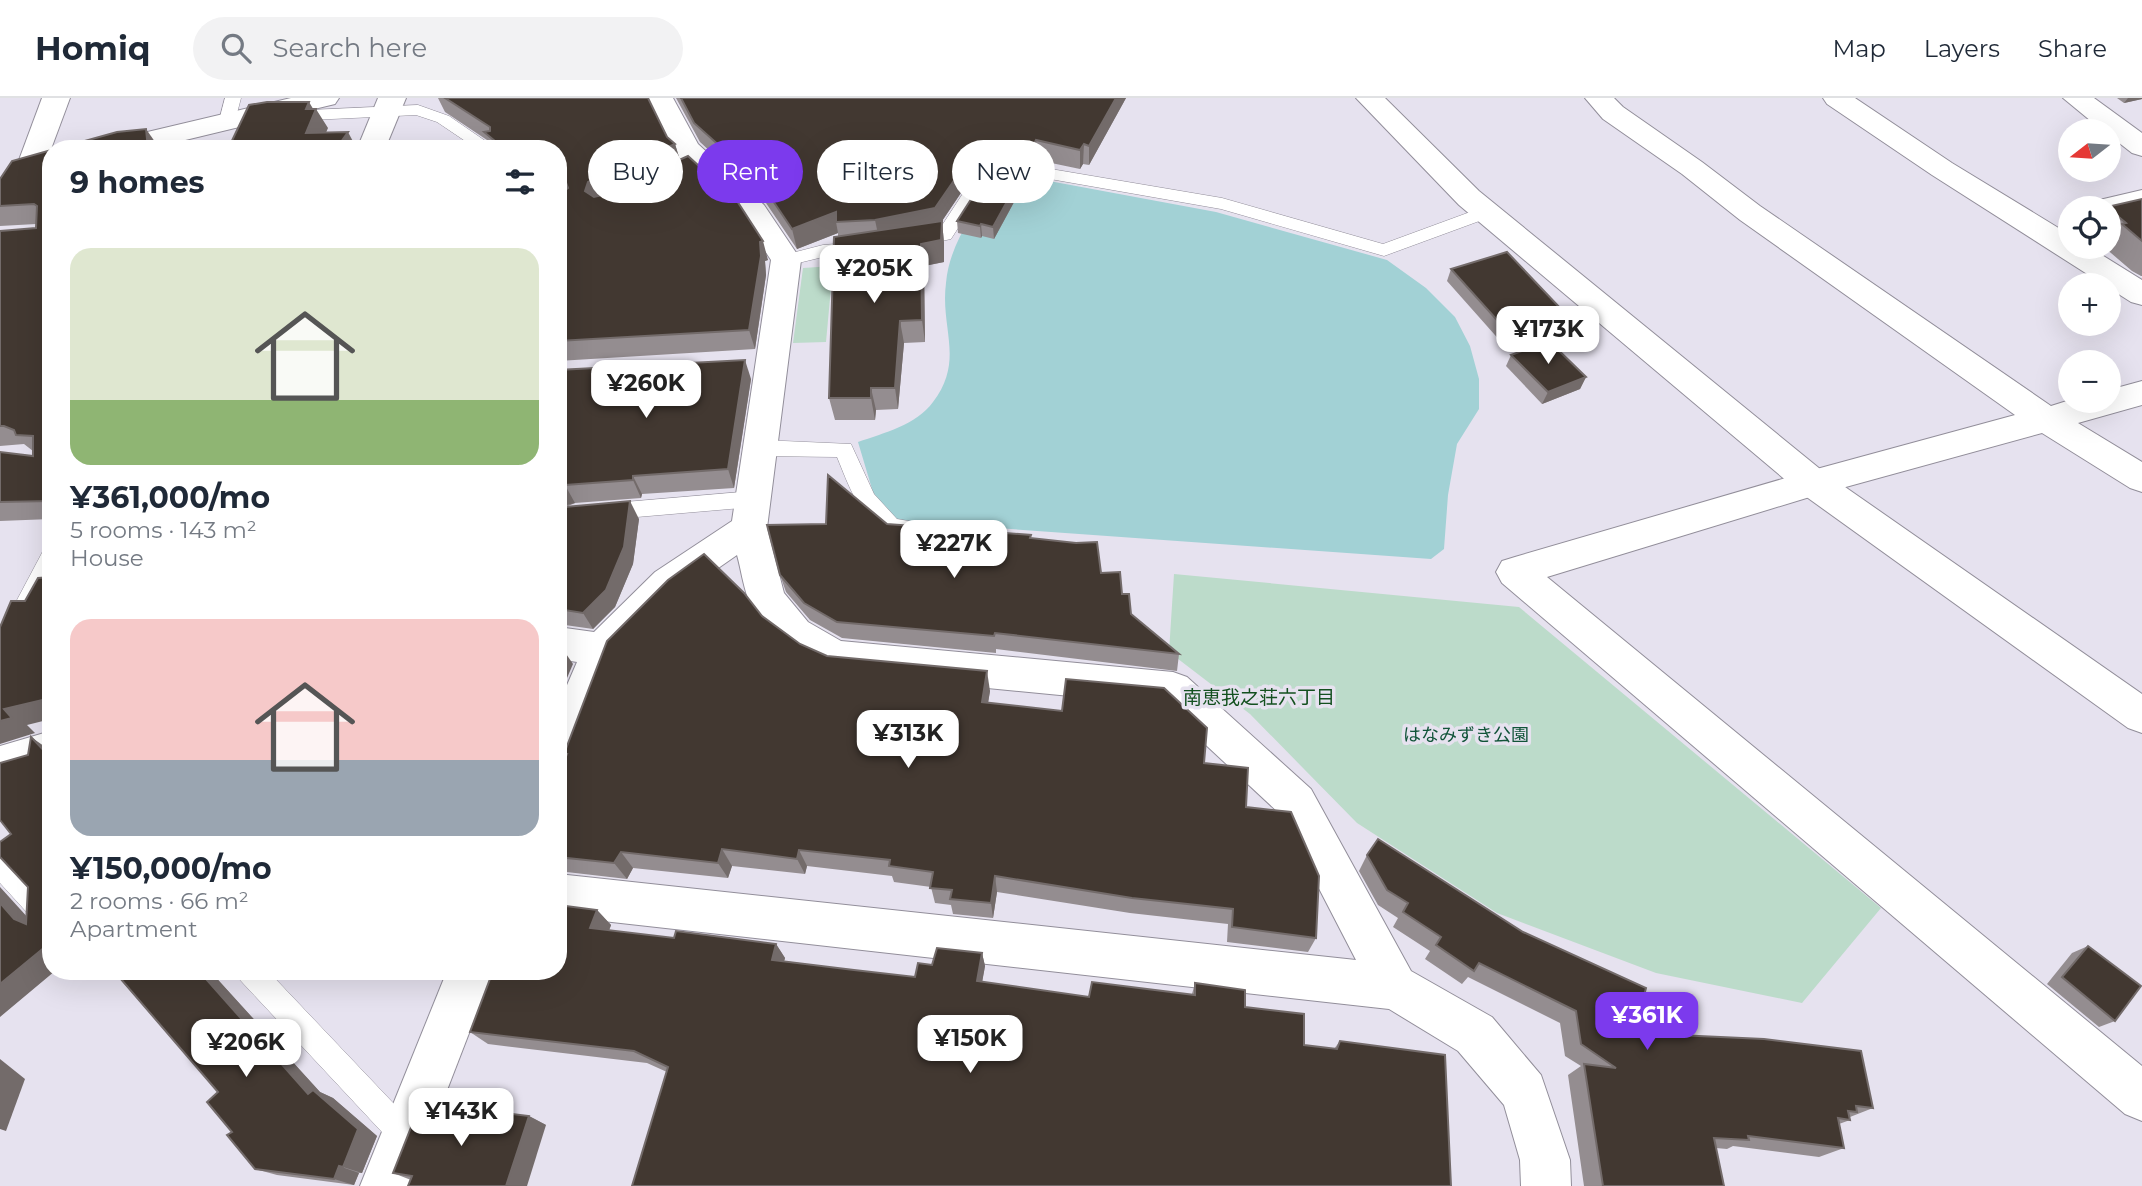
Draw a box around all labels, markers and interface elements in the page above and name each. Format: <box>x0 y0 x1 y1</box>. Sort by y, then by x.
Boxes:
search box <box>193 17 683 80</box>
text: Homiq <box>35 28 151 68</box>
icon: search <box>217 29 255 67</box>
text: Search here <box>273 32 427 64</box>
text: Map <box>1832 34 1886 63</box>
text: Layers <box>1924 34 2000 63</box>
text: Share <box>2038 34 2107 63</box>
north arrow <box>2058 119 2121 182</box>
map controls <box>2058 119 2121 413</box>
chip: Buy <box>588 140 683 203</box>
chip: Rent <box>697 140 803 203</box>
chip: Filters <box>817 140 938 203</box>
chip: New <box>952 140 1055 203</box>
icon: filters <box>501 163 539 201</box>
text: 9 homes <box>70 164 205 201</box>
button: locate <box>2058 196 2121 259</box>
pin: ¥205K <box>825 246 923 305</box>
text: ¥205K <box>836 254 912 282</box>
button: + <box>2058 273 2121 336</box>
icon: home <box>242 293 368 419</box>
pin: ¥173K <box>1499 306 1597 366</box>
text: ¥173K <box>1512 315 1584 343</box>
button: − <box>2058 350 2121 413</box>
pin: ¥260K <box>597 360 695 420</box>
text: ¥260K <box>607 369 685 397</box>
text: ¥361,000/mo <box>70 479 270 516</box>
text: 5 rooms · 143 m² <box>70 516 257 544</box>
pin: ¥227K <box>905 520 1003 580</box>
text: ¥227K <box>916 529 992 557</box>
text: House <box>70 544 144 572</box>
icon: home <box>242 664 368 790</box>
district label: 南恵我之荘六丁目 <box>1183 686 1335 709</box>
pin: ¥313K <box>859 710 957 770</box>
text: ¥313K <box>873 719 943 747</box>
park label: はなみずき公園 <box>1403 724 1529 746</box>
text: ¥150,000/mo <box>70 850 272 887</box>
text: 2 rooms · 66 m² <box>70 887 249 915</box>
text: Apartment <box>70 915 198 943</box>
pin: ¥361K <box>1598 992 1696 1052</box>
text: ¥361K <box>1611 1001 1683 1029</box>
pin: ¥150K <box>921 1016 1019 1075</box>
pin: ¥206K <box>197 1020 295 1079</box>
text: ¥150K <box>934 1024 1006 1052</box>
text: ¥206K <box>207 1028 285 1056</box>
pin: ¥143K <box>412 1088 510 1148</box>
text: ¥143K <box>425 1097 497 1125</box>

